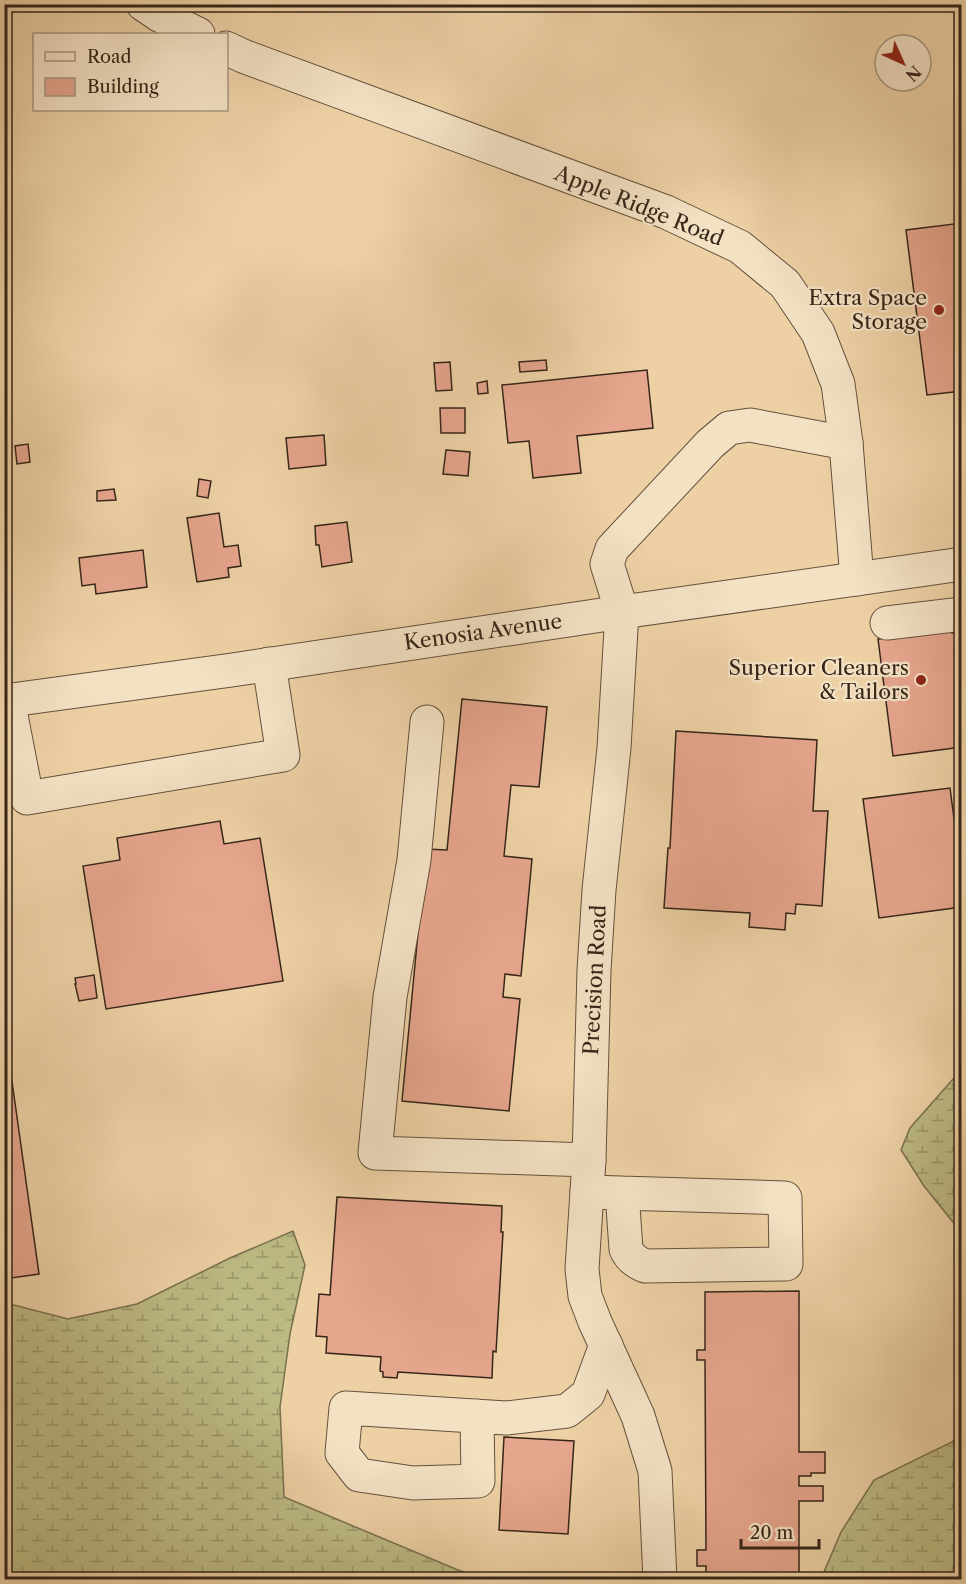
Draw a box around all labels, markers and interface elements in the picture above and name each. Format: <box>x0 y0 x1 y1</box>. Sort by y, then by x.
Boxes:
legend <box>33 33 228 111</box>
north arrow <box>873 33 933 93</box>
text: Road <box>87 46 132 68</box>
text: N <box>902 62 926 86</box>
text: Building <box>87 76 159 98</box>
street label: Apple Ridge Road <box>550 160 727 251</box>
place label: Extra Space Storage <box>808 285 927 334</box>
marker: Extra Space Storage <box>932 303 946 317</box>
street label: Kenosia Avenue <box>402 608 564 655</box>
place label: Superior Cleaners & Tailors <box>728 655 909 704</box>
marker: Superior Cleaners & Tailors <box>914 673 928 687</box>
street label: Precision Road <box>578 904 611 1056</box>
scale bar <box>741 1512 819 1550</box>
text: 20 m <box>750 1522 794 1544</box>

